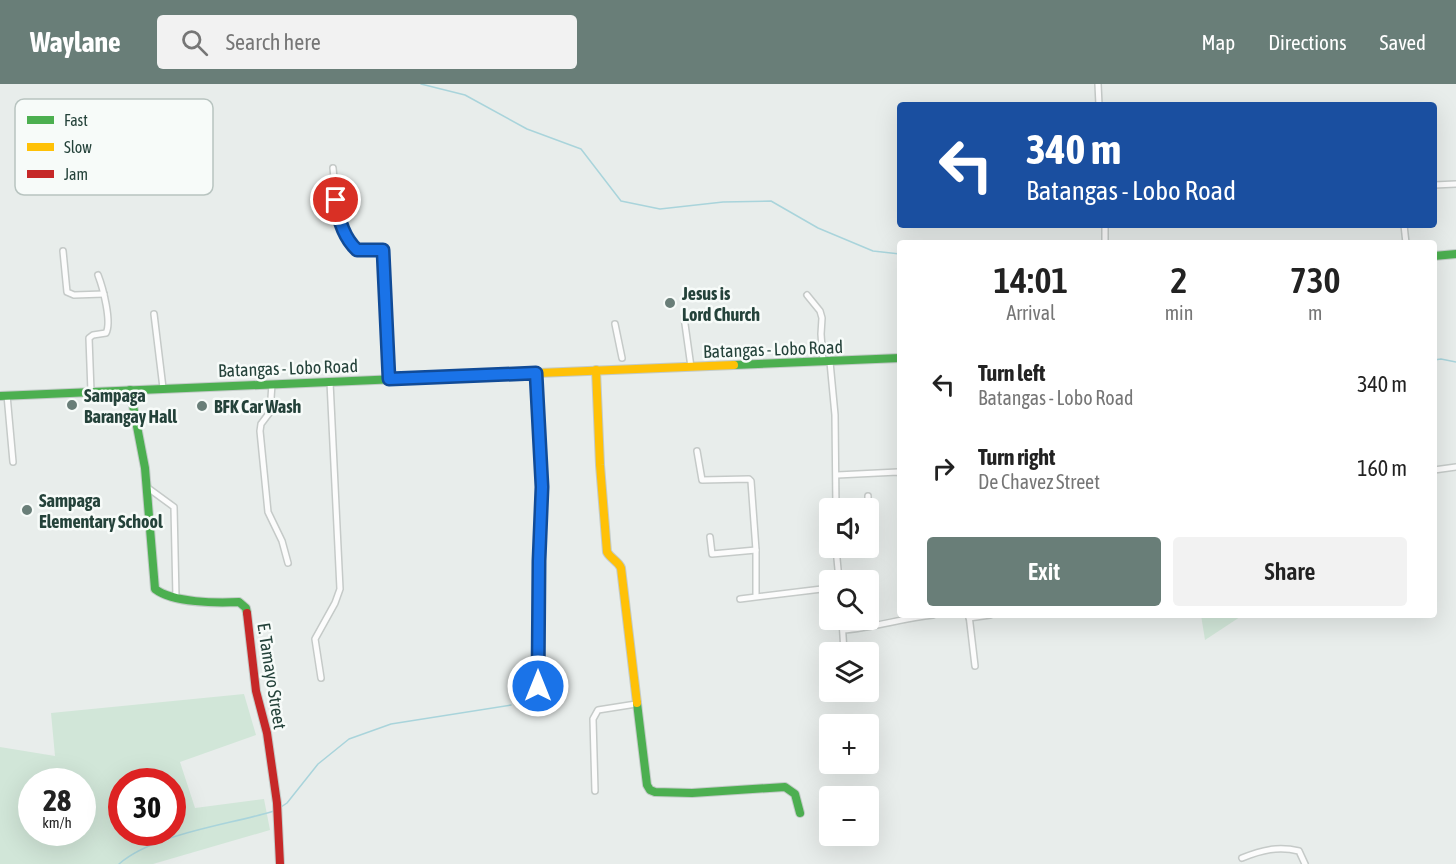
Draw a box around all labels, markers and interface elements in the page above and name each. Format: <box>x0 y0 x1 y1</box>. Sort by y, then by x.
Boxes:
search box <box>157 15 577 69</box>
text: Waylane <box>30 26 121 58</box>
icon: search <box>178 26 211 59</box>
text: Search here <box>226 29 321 55</box>
text: Map <box>1201 30 1235 54</box>
text: Directions <box>1268 30 1347 54</box>
text: Saved <box>1380 30 1426 54</box>
legend <box>15 99 213 195</box>
text: Fast <box>64 111 88 129</box>
text: 340 m <box>1026 125 1121 173</box>
icon: left <box>927 126 1005 204</box>
text: Slow <box>64 138 92 156</box>
text: Jam <box>64 165 88 183</box>
pin <box>310 174 361 225</box>
text: Batangas - Lobo Road <box>1026 175 1236 206</box>
icon: arrive <box>319 183 352 216</box>
text: 14:01 <box>993 259 1068 301</box>
text: 2 <box>1171 259 1187 301</box>
text: 730 <box>1290 259 1341 301</box>
place label: Jesus is Lord Church <box>681 283 760 325</box>
marker: Jesus is Lord Church <box>663 296 677 310</box>
text: Arrival <box>1006 301 1055 324</box>
text: min <box>1165 301 1193 324</box>
text: m <box>1308 301 1322 324</box>
street label: Batangas - Lobo Road <box>703 336 843 362</box>
street label: Batangas - Lobo Road <box>218 355 358 381</box>
text: Turn left <box>978 360 1045 386</box>
icon: left <box>927 368 960 401</box>
text: 340 m <box>1357 371 1407 397</box>
place label: Sampaga Barangay Hall <box>84 385 177 427</box>
text: Batangas - Lobo Road <box>978 386 1134 409</box>
place label: BFK Car Wash <box>214 396 302 417</box>
marker: Sampaga Barangay Hall <box>65 398 79 412</box>
marker: BFK Car Wash <box>195 399 209 413</box>
text: Turn right <box>978 444 1055 470</box>
icon: right <box>927 452 960 485</box>
text: 160 m <box>1357 455 1407 481</box>
text: De Chavez Street <box>978 470 1100 493</box>
place label: Sampaga Elementary School <box>39 490 163 532</box>
map controls <box>819 498 879 846</box>
button: sound <box>819 498 879 558</box>
marker: Sampaga Elementary School <box>20 503 34 517</box>
button: Exit <box>927 537 1161 606</box>
button: Share <box>1173 537 1407 606</box>
button: search <box>819 570 879 630</box>
street label: E. Tamayo Street <box>253 621 291 731</box>
button: layers <box>819 642 879 702</box>
position arrow <box>506 654 570 718</box>
button: + <box>819 714 879 774</box>
speed limit sign: 30 <box>108 768 186 846</box>
text: 28 <box>43 783 71 817</box>
button: − <box>819 786 879 846</box>
text: km/h <box>42 814 72 831</box>

